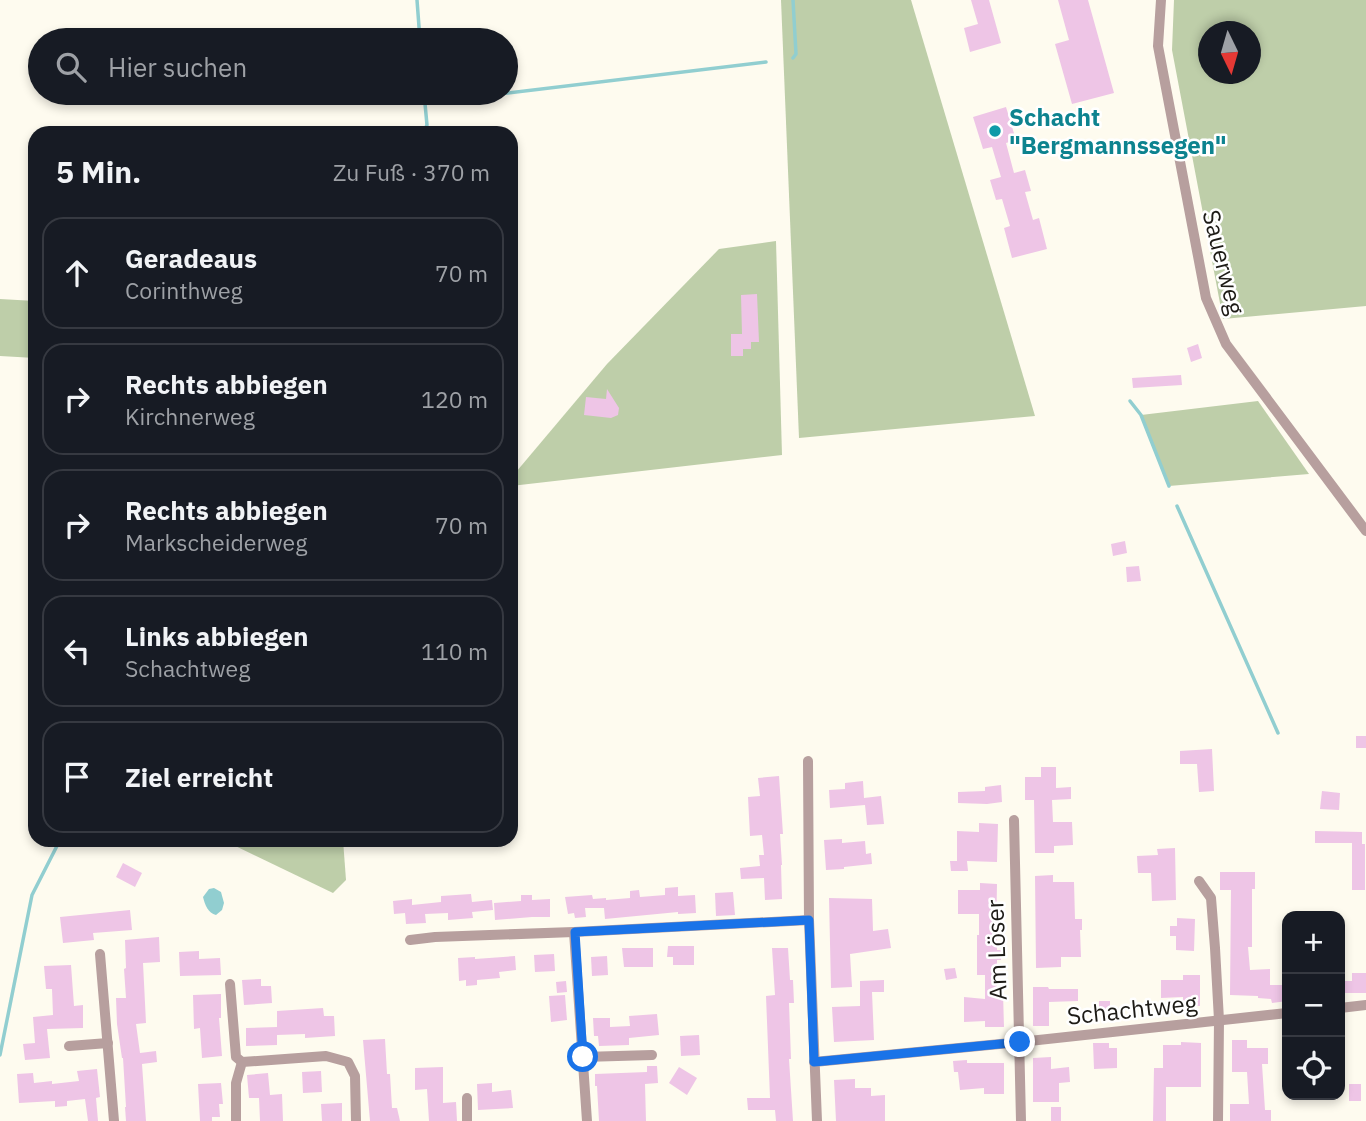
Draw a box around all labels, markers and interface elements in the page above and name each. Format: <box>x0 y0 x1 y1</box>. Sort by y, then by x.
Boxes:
north arrow <box>1198 21 1261 84</box>
search box <box>28 28 518 105</box>
icon: search <box>52 48 90 86</box>
text: Hier suchen <box>108 50 247 84</box>
place label: Schacht "Bergmannssegen" <box>1009 101 1227 161</box>
marker: Schacht "Bergmannssegen" <box>987 123 1003 139</box>
text: 5 Min. <box>56 152 141 191</box>
text: Zu Fuß · 370 m <box>333 157 490 187</box>
street label: Sauerweg <box>1196 206 1253 318</box>
text: Geradeaus <box>125 241 257 275</box>
icon: ahead <box>58 254 96 292</box>
text: 70 m <box>435 258 488 288</box>
text: Corinthweg <box>125 275 243 305</box>
text: Rechts abbiegen <box>125 367 328 401</box>
icon: right <box>58 380 96 418</box>
text: 120 m <box>421 384 488 414</box>
text: Kirchnerweg <box>125 401 255 431</box>
text: Rechts abbiegen <box>125 493 328 527</box>
icon: right <box>58 506 96 544</box>
text: 70 m <box>435 510 488 540</box>
text: Markscheiderweg <box>125 527 307 557</box>
text: Links abbiegen <box>125 619 308 653</box>
icon: left <box>58 632 96 670</box>
text: 110 m <box>421 636 488 666</box>
text: Schachtweg <box>125 653 250 683</box>
icon: arrive <box>58 758 96 796</box>
text: Ziel erreicht <box>125 760 273 794</box>
street label: Am Löser <box>978 899 1014 1001</box>
map controls <box>1282 911 1345 1100</box>
button: + <box>1282 911 1345 974</box>
button: − <box>1282 974 1345 1037</box>
street label: Schachtweg <box>1065 986 1199 1032</box>
route end <box>1004 1026 1035 1057</box>
button: locate <box>1282 1037 1345 1100</box>
route start <box>567 1041 598 1072</box>

